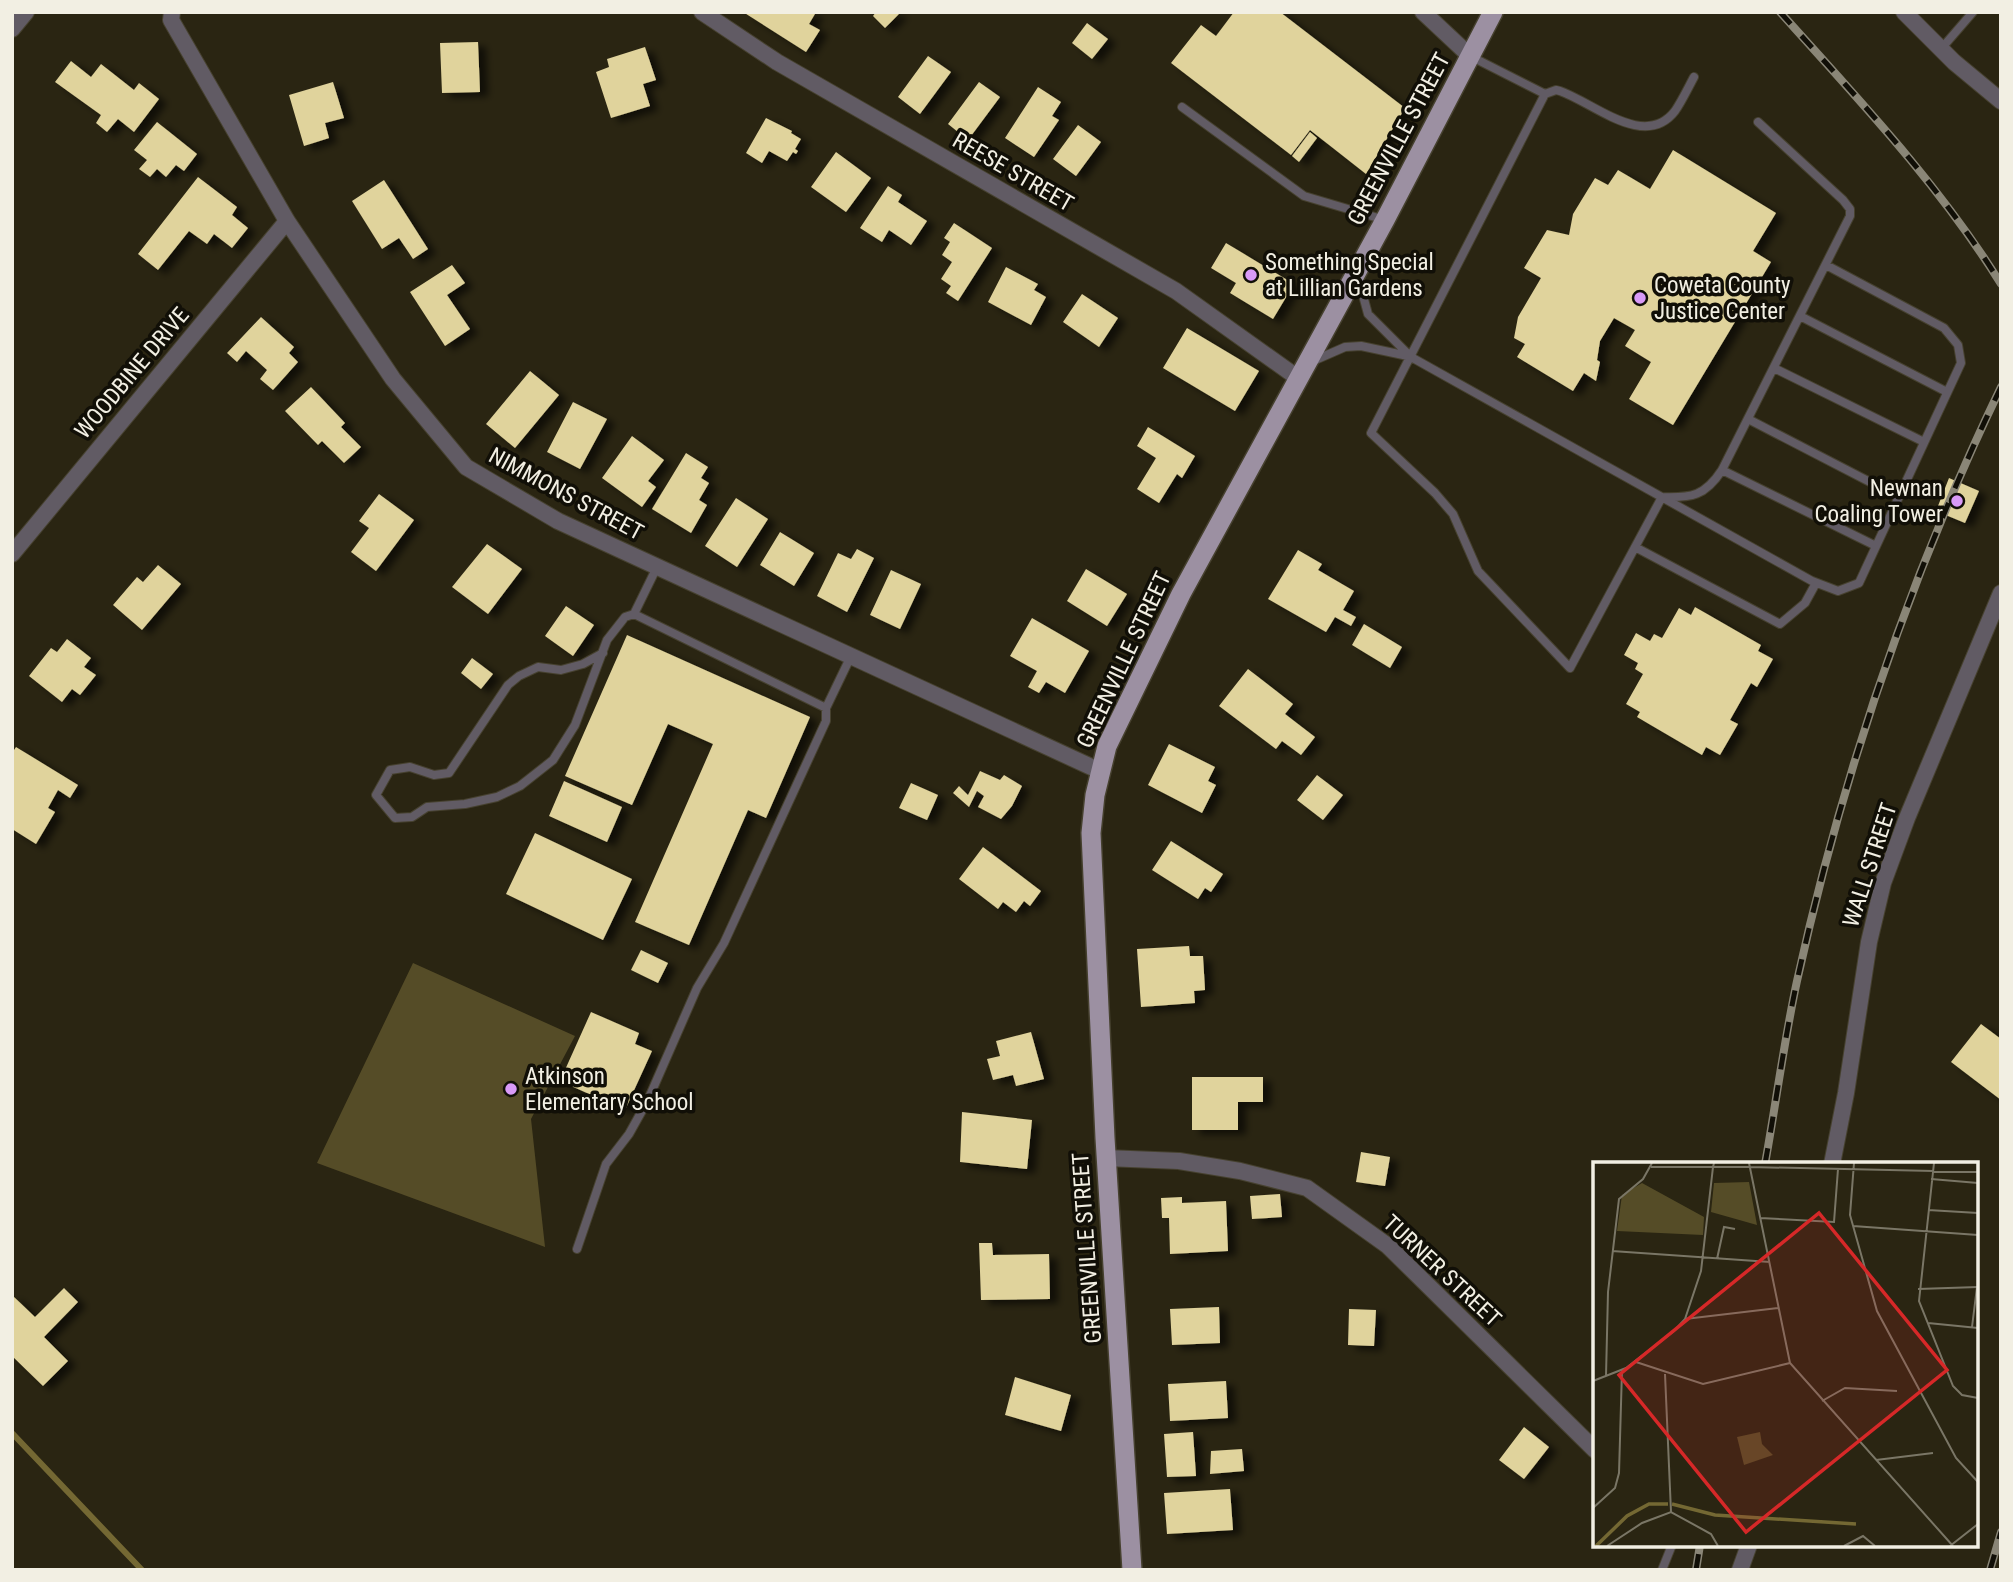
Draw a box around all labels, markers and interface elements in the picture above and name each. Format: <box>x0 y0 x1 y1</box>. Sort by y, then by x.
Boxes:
street label: GREENVILLE STREET <box>1342 48 1456 230</box>
street label: REESE STREET <box>948 127 1078 217</box>
place label: Something Special at Lillian Gardens <box>1265 249 1434 302</box>
marker: Something Special at Lillian Gardens <box>1243 267 1259 283</box>
place label: Coweta County Justice Center <box>1654 272 1791 325</box>
marker: Coweta County Justice Center <box>1632 290 1648 306</box>
street label: WOODBINE DRIVE <box>69 302 195 444</box>
street label: NIMMONS STREET <box>484 442 648 546</box>
place label: Newnan Coaling Tower <box>1814 475 1943 528</box>
marker: Newnan Coaling Tower <box>1949 493 1965 509</box>
street label: GREENVILLE STREET <box>1071 568 1177 752</box>
street label: WALL STREET <box>1837 800 1903 930</box>
place label: Atkinson Elementary School <box>525 1063 694 1116</box>
marker: Atkinson Elementary School <box>503 1081 519 1097</box>
street label: GREENVILLE STREET <box>1067 1152 1107 1344</box>
inset map <box>1593 1162 1978 1547</box>
street label: TURNER STREET <box>1377 1209 1507 1333</box>

